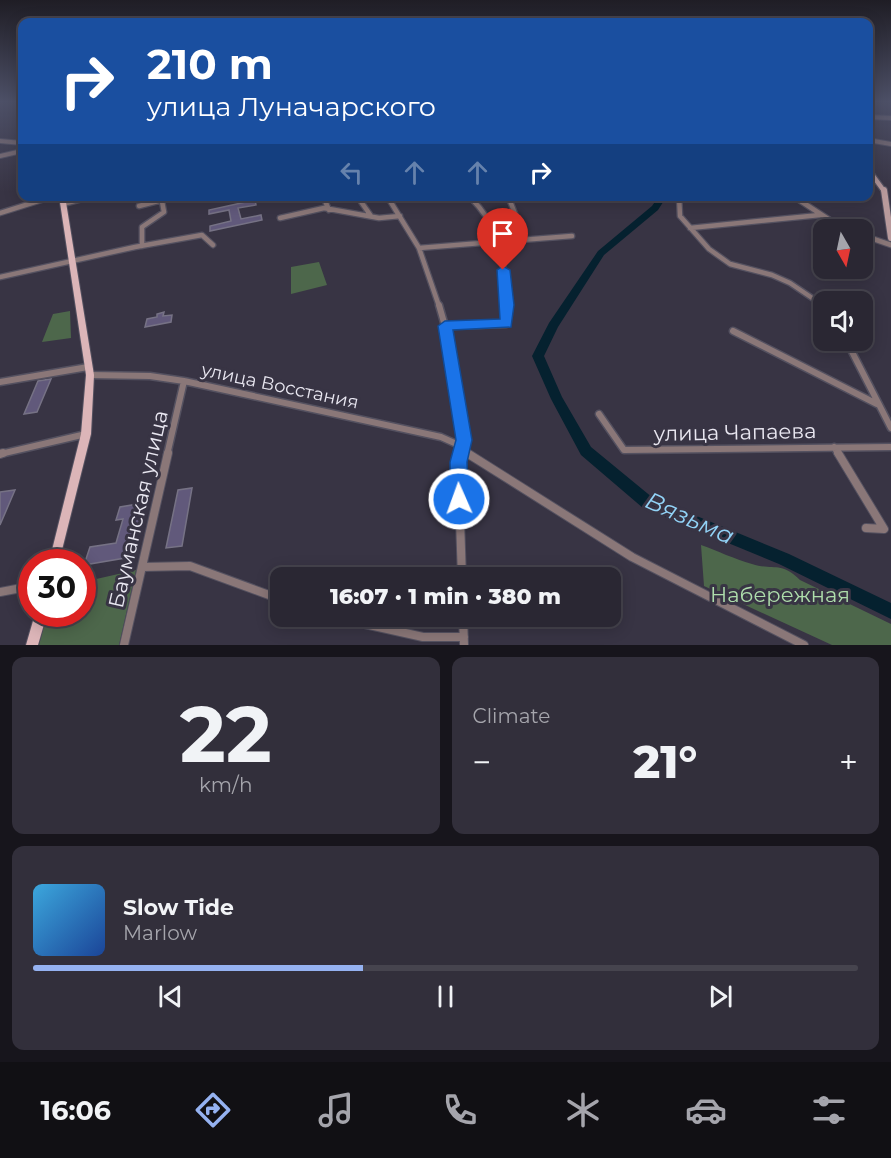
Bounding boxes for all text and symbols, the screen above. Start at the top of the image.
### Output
text: 210 m [147,38,273,90]
icon: right [48,42,126,120]
text: улица Луначарского [147,90,436,123]
icon: left [335,156,368,189]
icon: ahead [398,156,431,189]
icon: ahead [461,156,494,189]
icon: right [524,156,557,189]
pin [477,208,528,270]
icon: arrive [486,217,519,250]
north arrow [813,219,873,279]
map controls [813,219,873,351]
button: sound [813,291,873,351]
street label: улица Восстания [198,358,361,413]
street label: Бауманская улица [103,408,173,610]
street label: улица Чапаева [652,418,817,446]
position arrow [427,467,491,531]
water label: Вязьма [641,486,739,550]
speed limit sign: 30 [18,549,96,627]
park label: Набережная [710,582,850,607]
text: 16:07 · 1 min · 380 m [330,583,561,610]
text: 22 [180,686,272,782]
text: Climate [473,704,550,728]
text: 21° [633,734,697,789]
text: − [473,742,491,782]
text: + [839,742,858,782]
text: km/h [199,773,252,797]
text: Slow Tide [123,894,234,921]
text: Marlow [123,921,197,945]
icon: previous [154,980,187,1013]
icon: pause [429,980,462,1013]
icon: next [704,980,737,1013]
icon: directions [192,1089,234,1131]
icon: music [315,1089,357,1131]
icon: phone [439,1089,481,1131]
icon: climate [562,1089,604,1131]
icon: car [685,1089,727,1131]
icon: filters [808,1089,850,1131]
text: 16:06 [41,1094,111,1127]

